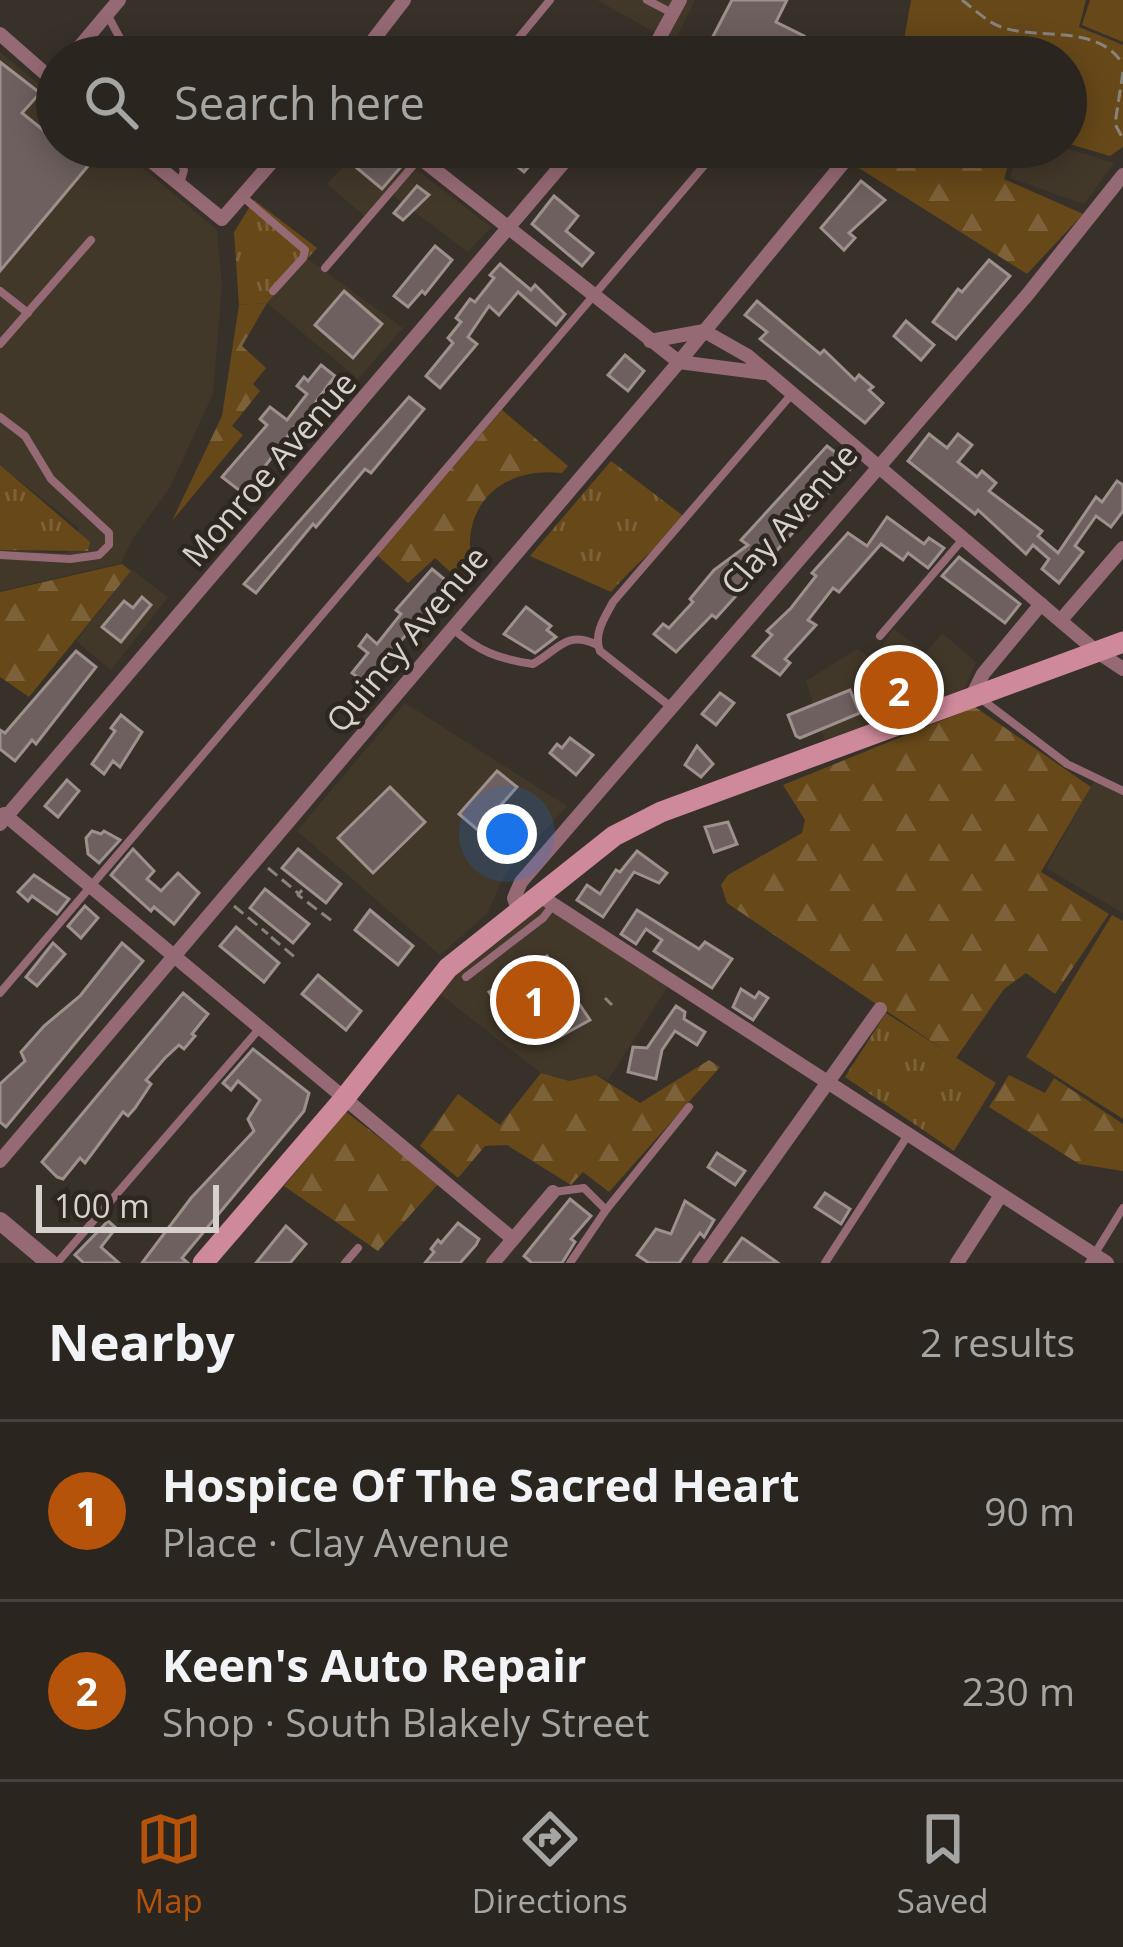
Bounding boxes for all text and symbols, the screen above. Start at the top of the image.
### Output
search box [36,36,1087,168]
icon: search [78,69,144,135]
text: Search here [174,72,425,133]
street label: Monroe Avenue [171,361,366,576]
street label: Clay Avenue [710,433,867,604]
street label: Quincy Avenue [315,536,498,741]
pin: 2 [860,645,938,735]
your location [477,804,537,864]
pin: 1 [496,955,574,1045]
scale bar [36,1179,219,1232]
text: 100 m [54,1183,150,1228]
text: Nearby [48,1306,235,1376]
text: 2 results [920,1315,1075,1368]
text: Hospice Of The Sacred Heart [162,1454,800,1515]
text: 1 [76,1484,98,1537]
text: 90 m [984,1484,1075,1537]
text: Place · Clay Avenue [162,1515,510,1568]
text: Keen's Auto Repair [162,1634,587,1695]
text: 2 [76,1664,98,1717]
text: 230 m [962,1664,1075,1717]
text: Shop · South Blakely Street [162,1695,649,1748]
tab: Map [135,1806,203,1923]
tab: Directions [472,1806,628,1923]
tab: Saved [897,1806,988,1923]

